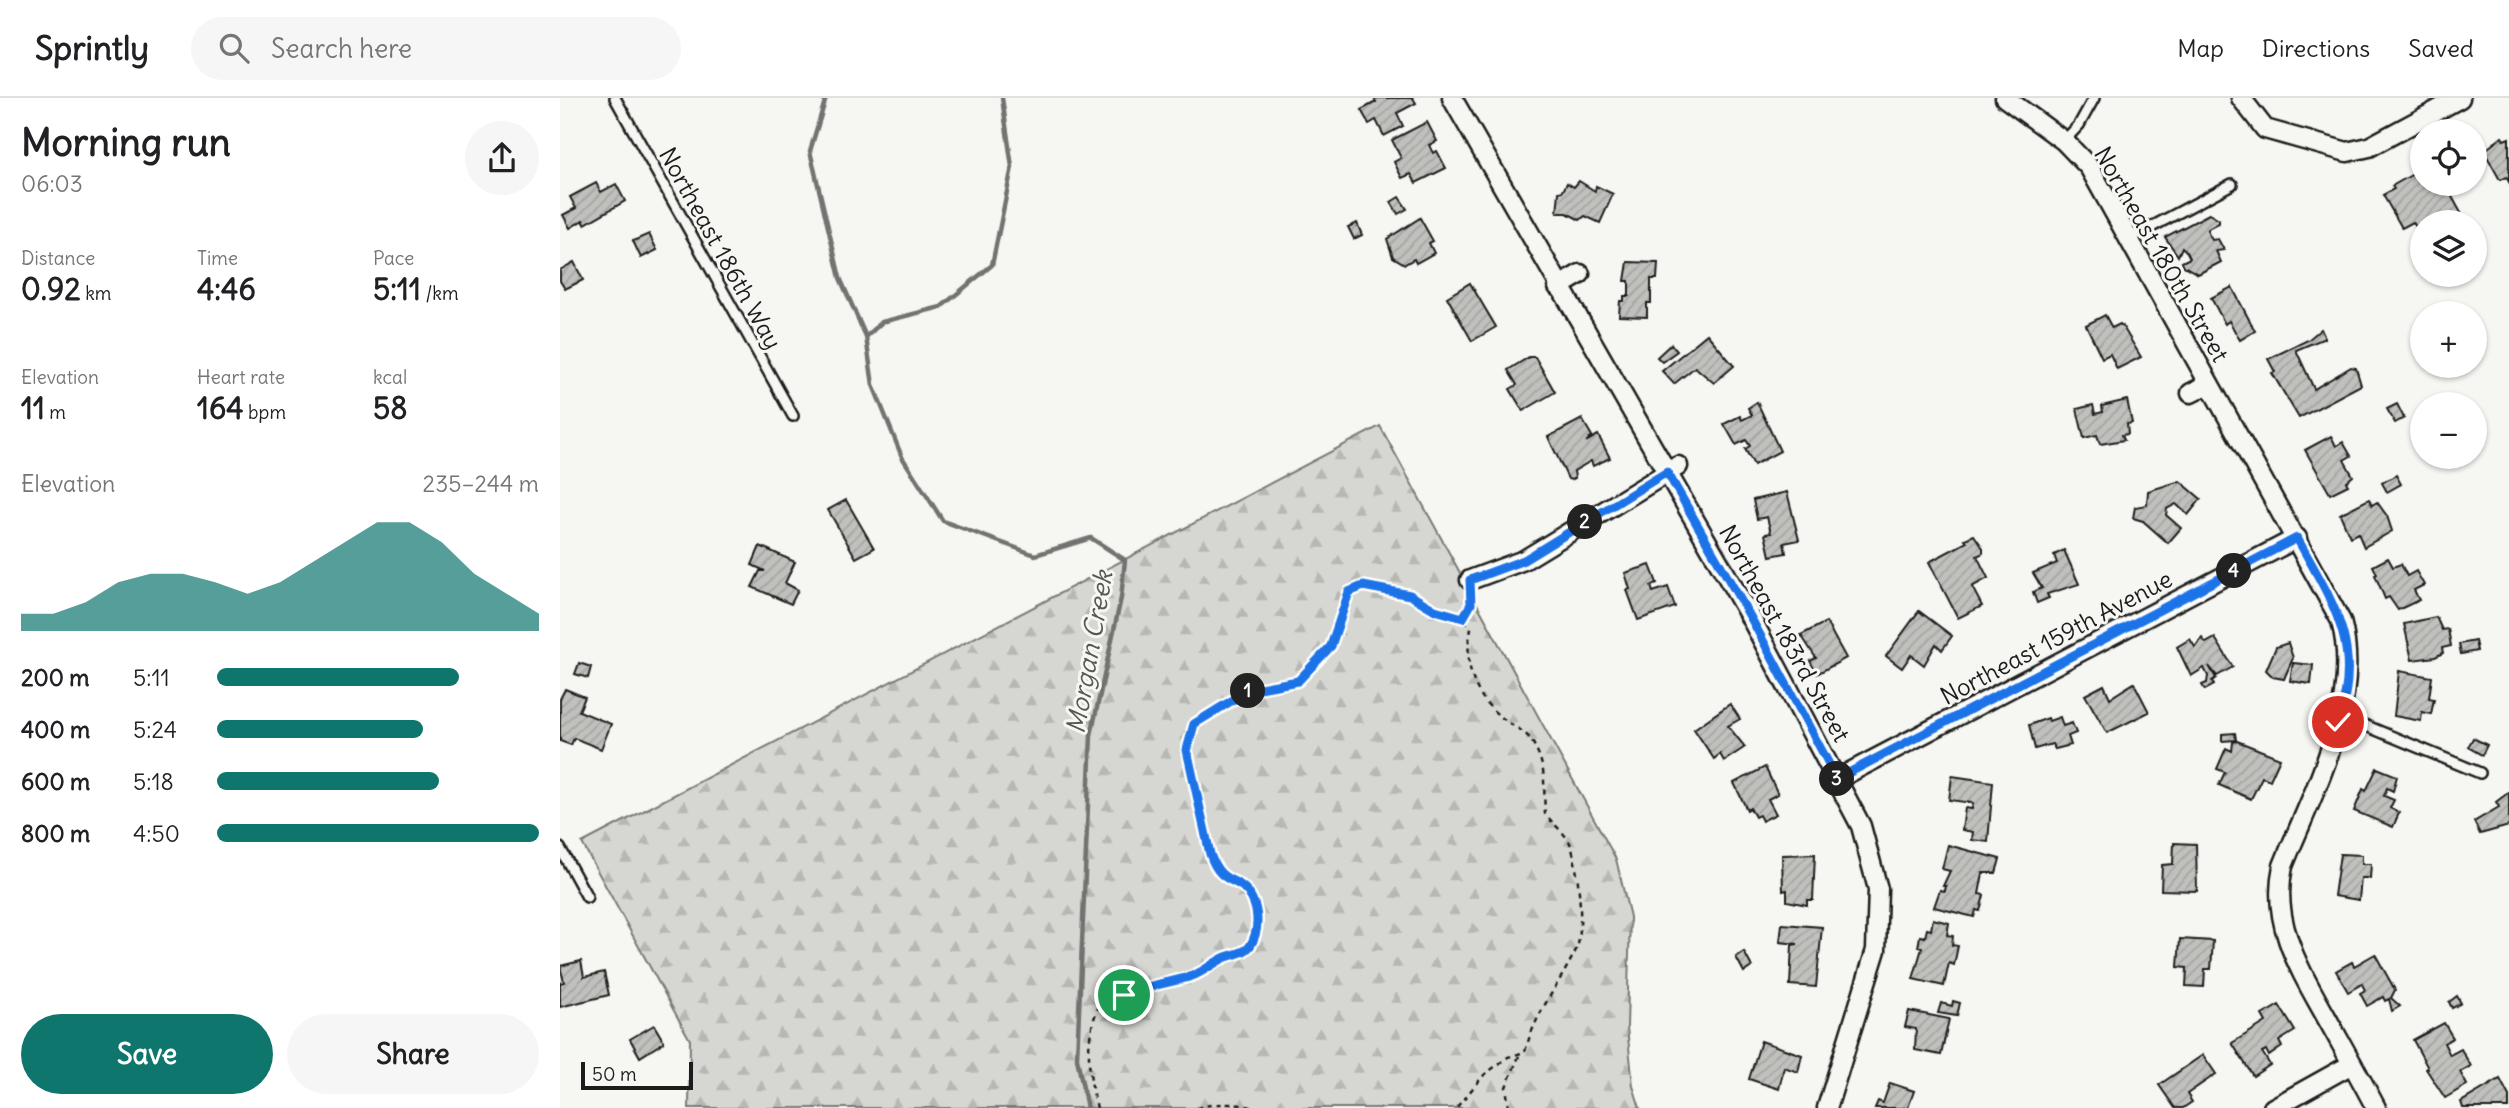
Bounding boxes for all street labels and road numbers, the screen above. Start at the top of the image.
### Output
street label: Northeast 180th Street [2088,141,2236,367]
street label: Northeast 186th Way [653,142,789,354]
street label: Northeast 183rd Street [1713,519,1857,747]
street label: Northeast 159th Avenue [1935,563,2177,711]

